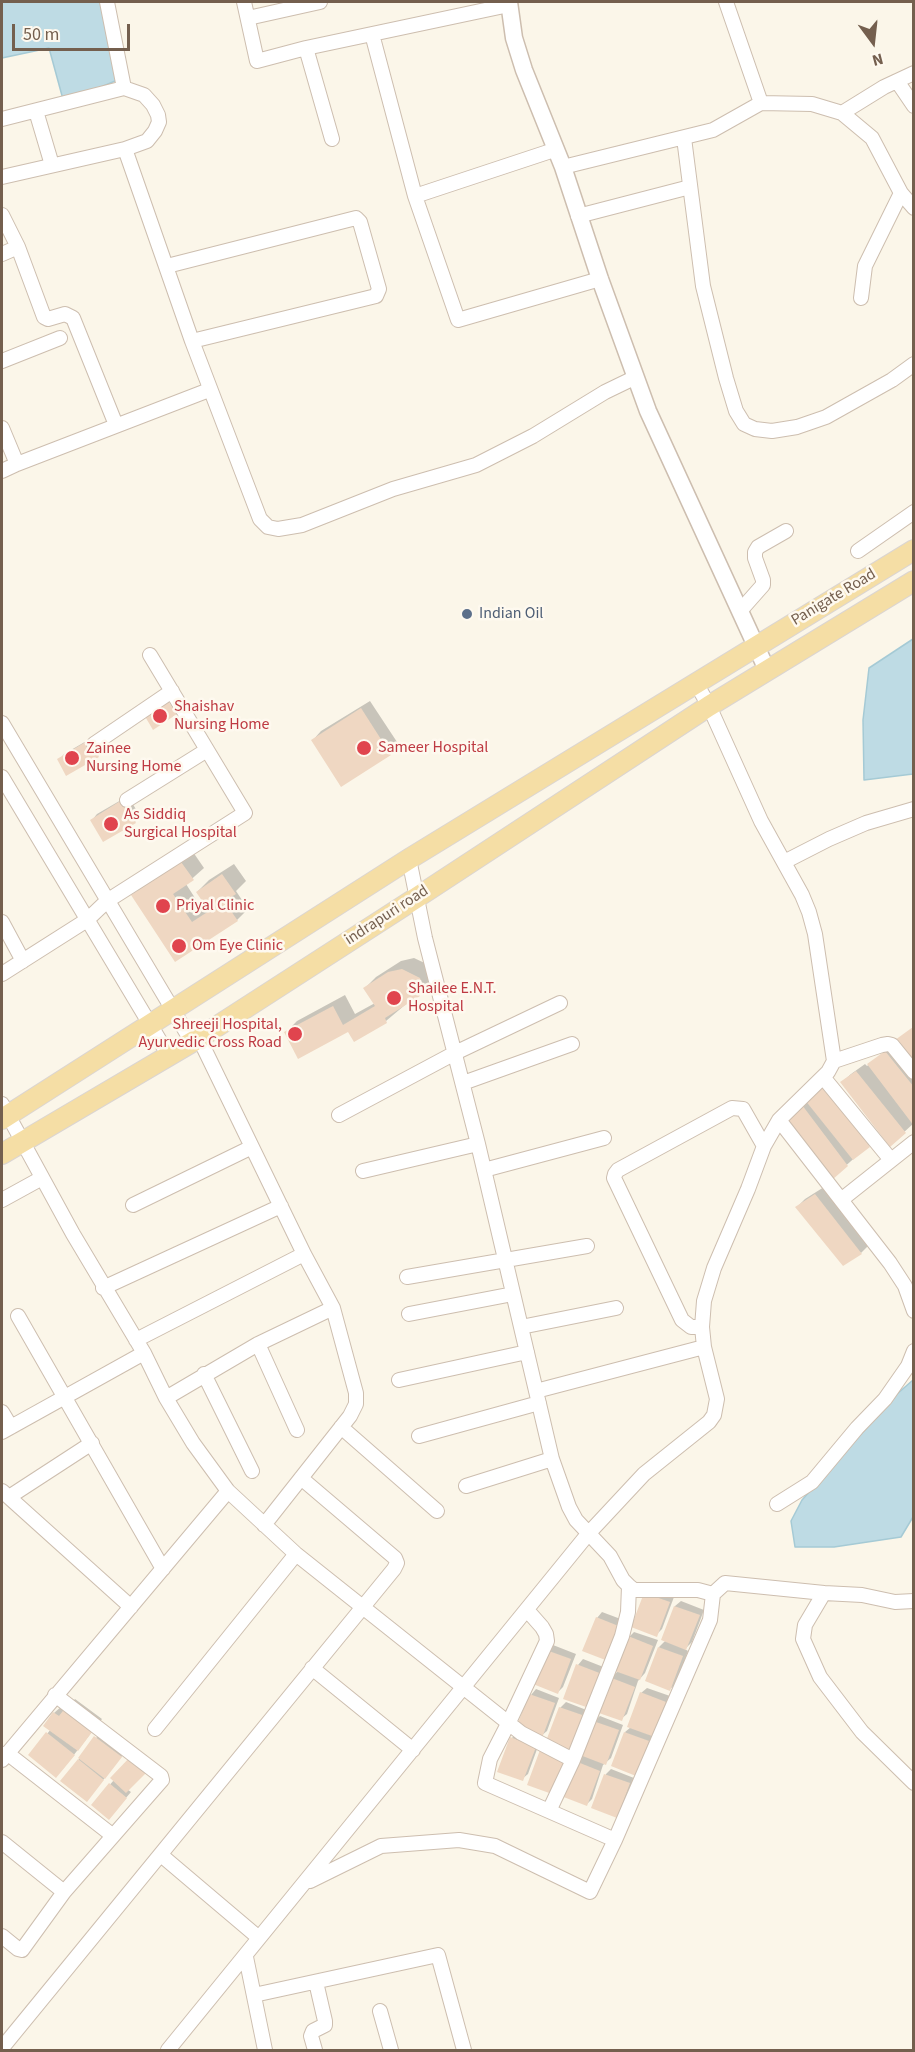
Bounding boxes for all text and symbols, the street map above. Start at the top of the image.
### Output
scale bar [15,12,134,50]
north arrow [843,12,903,72]
text: 50 m [23,22,59,47]
text: N [870,47,886,71]
street label: Panigate Road [788,565,880,631]
place label: Indian Oil [479,604,543,624]
marker: Indian Oil [460,607,474,621]
place label: Shaishav Nursing Home [174,697,270,735]
marker: Shaishav Nursing Home [151,707,169,725]
place label: Sameer Hospital [378,738,488,758]
place label: Zainee Nursing Home [86,739,182,777]
marker: Sameer Hospital [355,739,373,757]
marker: Zainee Nursing Home [63,749,81,767]
place label: As Siddiq Surgical Hospital [124,805,237,843]
marker: As Siddiq Surgical Hospital [102,815,120,833]
street label: indrapuri road [342,882,432,950]
place label: Priyal Clinic [176,896,254,916]
marker: Priyal Clinic [154,897,172,915]
place label: Om Eye Clinic [192,936,283,956]
marker: Om Eye Clinic [170,937,188,955]
place label: Shailee E.N.T. Hospital [408,979,496,1017]
marker: Shailee E.N.T. Hospital [385,989,403,1007]
place label: Shreeji Hospital, Ayurvedic Cross Road [139,1015,282,1053]
marker: Shreeji Hospital, Ayurvedic Cross Road [286,1025,304,1043]

